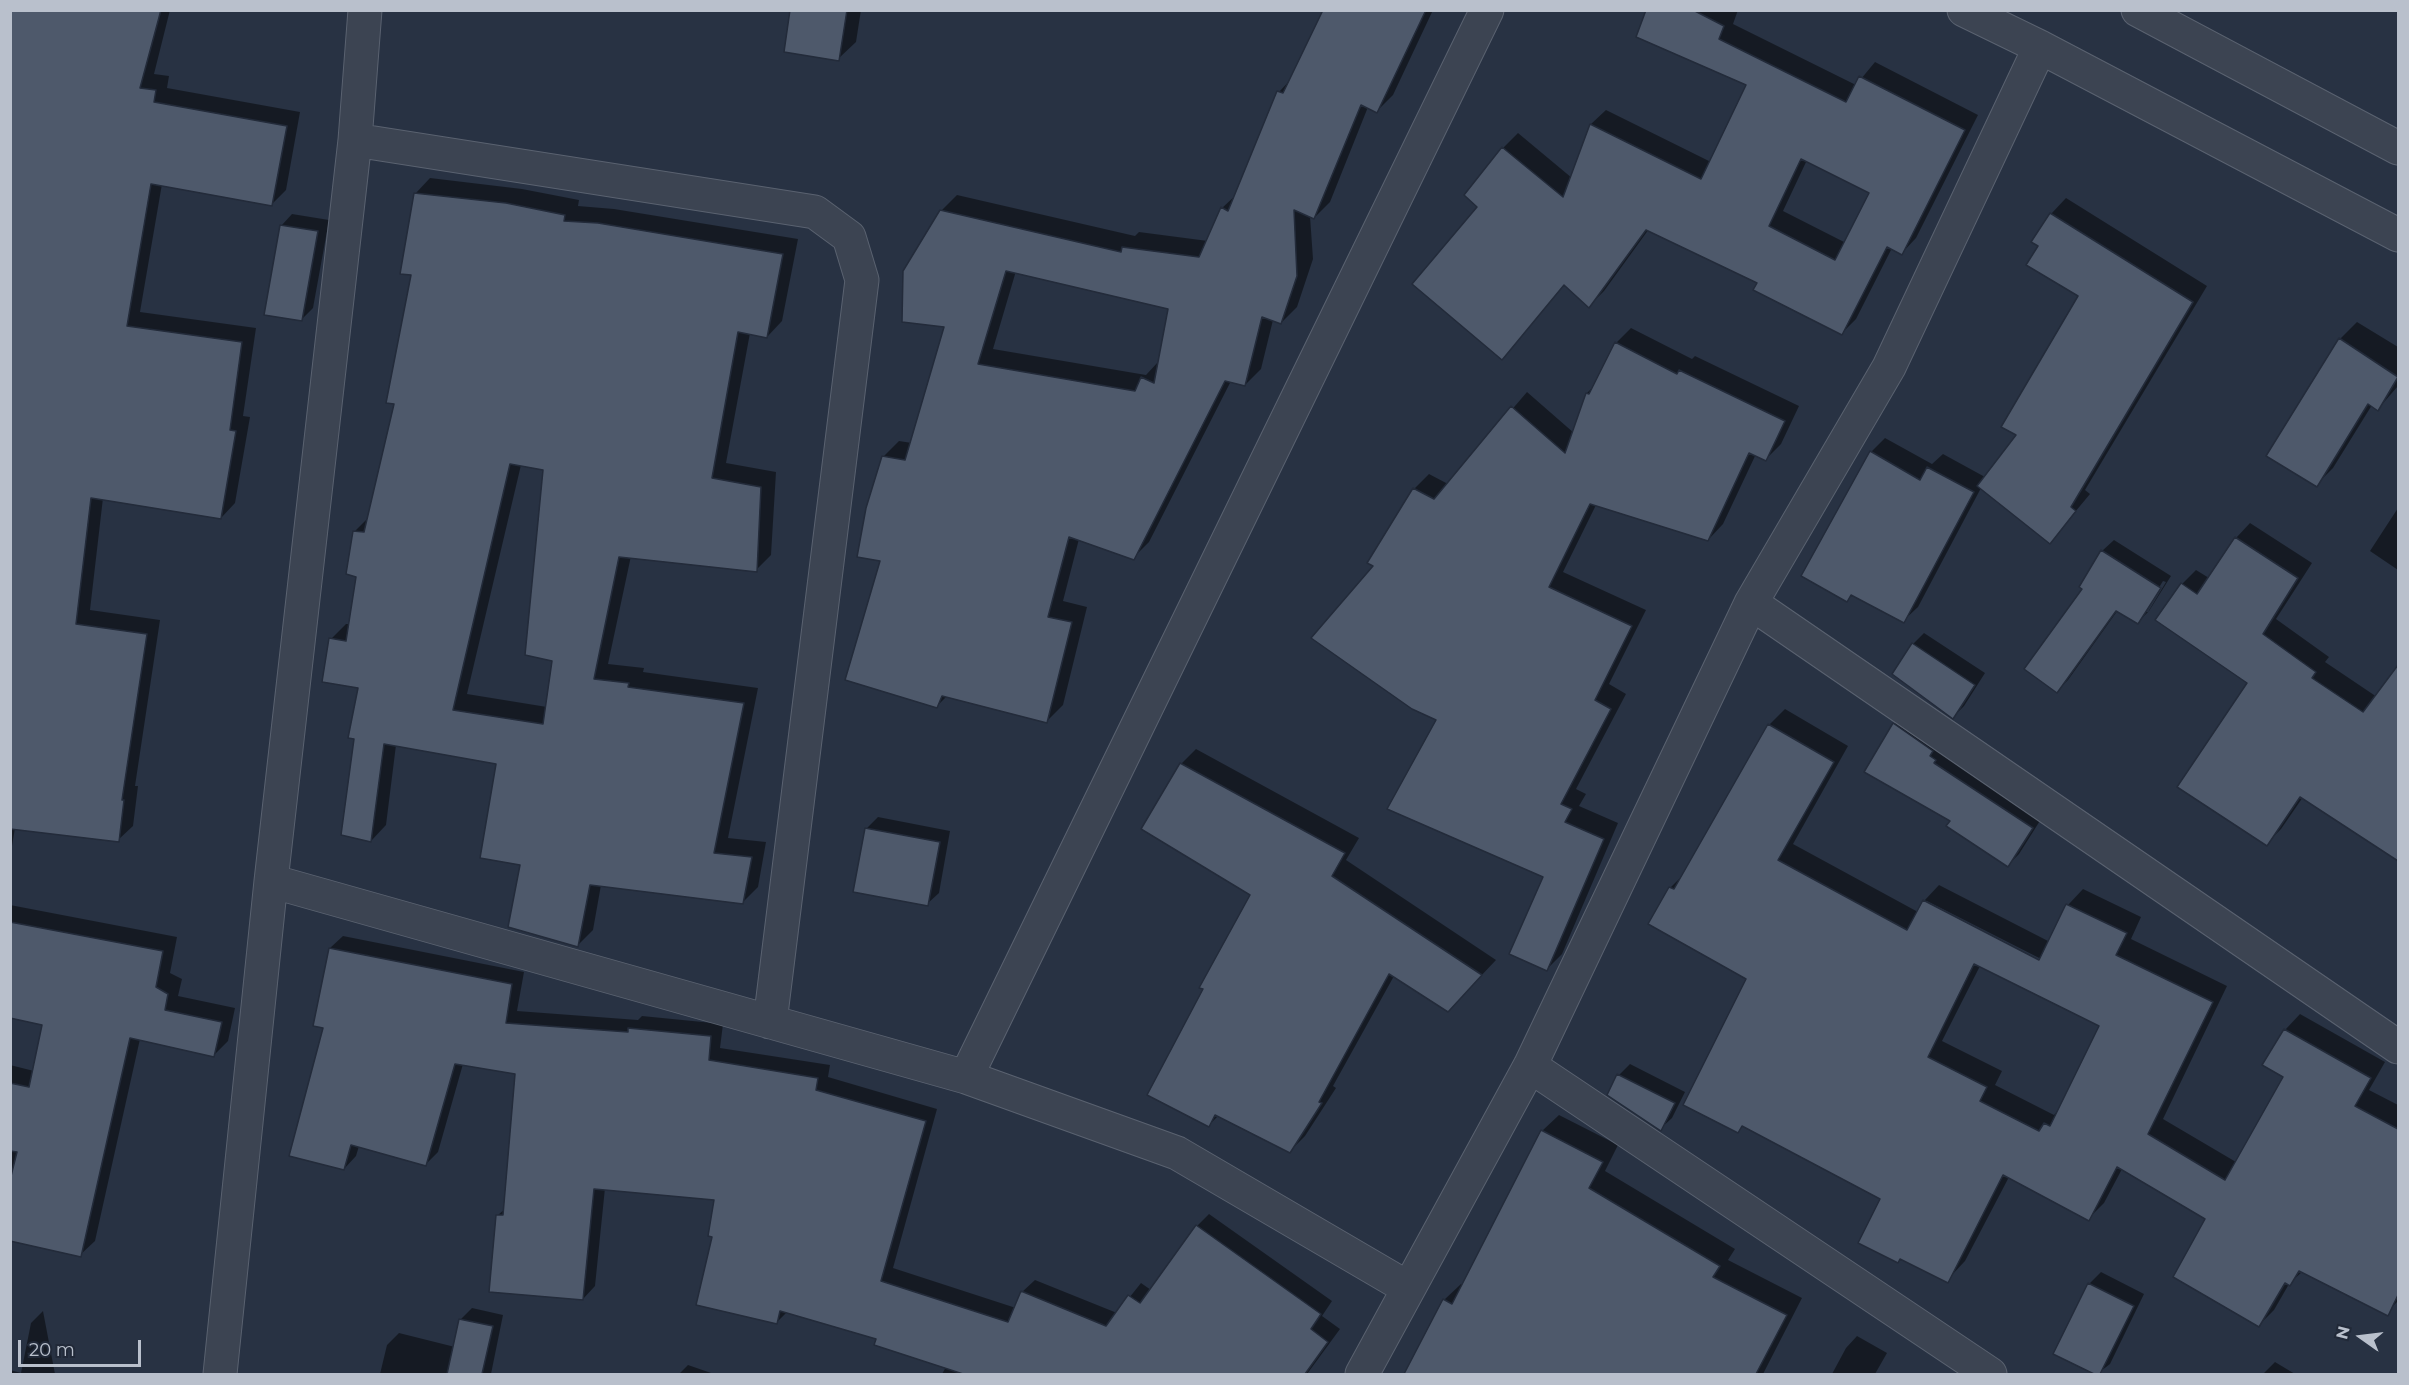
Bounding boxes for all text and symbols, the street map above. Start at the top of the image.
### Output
north arrow [2331,1307,2391,1367]
text: N [2332,1324,2354,1341]
scale bar [21,1328,144,1366]
text: 20 m [29,1339,75,1361]

